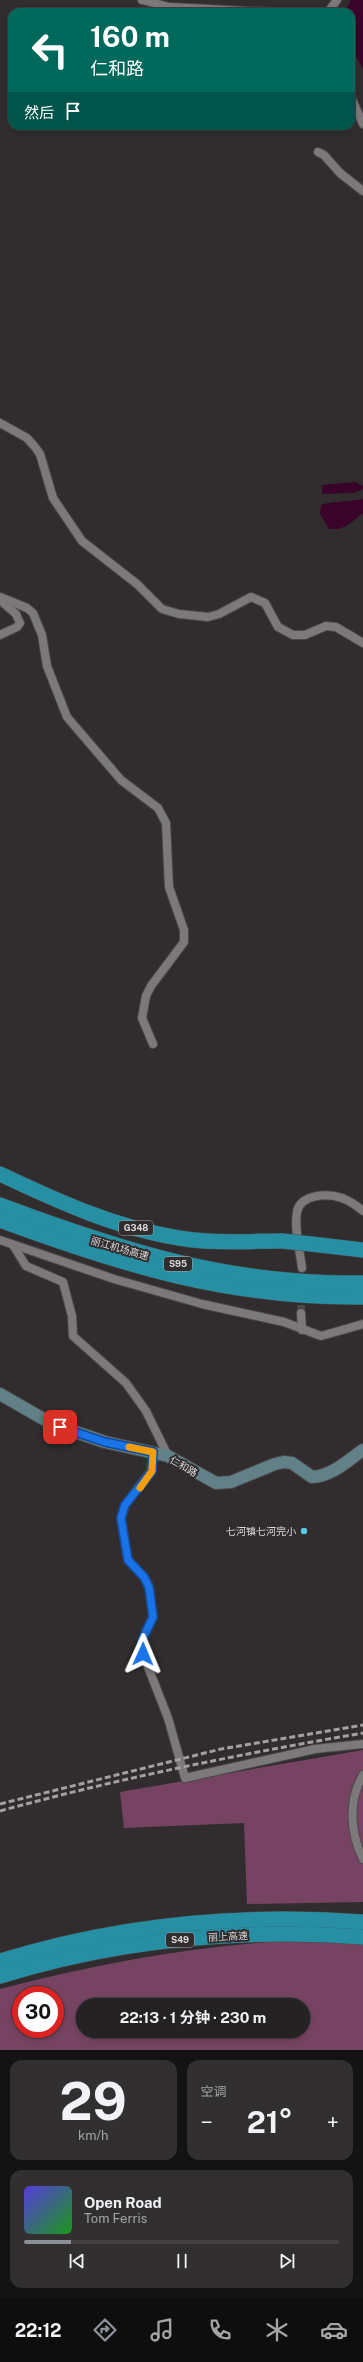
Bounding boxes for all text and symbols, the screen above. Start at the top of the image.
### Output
text: 160 m [90,20,170,53]
icon: left [24,24,76,76]
text: 仁和路 [90,58,144,79]
icon: arrive [62,100,84,122]
text: 然后 [24,104,54,121]
road number: G348 [119,1221,153,1235]
street label: 丽江机场高速 [90,1234,150,1262]
road number: S95 [164,1257,192,1271]
pin [43,1410,77,1444]
icon: arrive [49,1416,71,1438]
street label: 仁和路 [168,1453,200,1479]
place label: 七河镇七河完小 [226,1525,296,1537]
marker: 七河镇七河完小 [299,1526,309,1536]
position arrow [122,1633,164,1675]
street label: 丽上高速 [208,1929,248,1943]
road number: S49 [166,1933,194,1947]
speed limit sign: 30 [12,1986,64,2038]
text: 22:13 · 1 分钟 · 230 m [120,2009,266,2026]
text: 29 [60,2071,127,2132]
text: 空调 [201,2084,227,2099]
text: 21° [247,2104,293,2140]
text: − [201,2109,213,2135]
text: + [327,2109,339,2135]
text: km/h [78,2128,109,2143]
text: Open Road [84,2194,162,2211]
text: Tom Ferris [84,2211,147,2226]
icon: previous [66,2250,88,2272]
icon: pause [171,2250,193,2272]
icon: next [276,2250,298,2272]
icon: directions [91,2316,119,2344]
icon: music [148,2316,176,2344]
icon: phone [206,2316,234,2344]
icon: climate [263,2316,291,2344]
icon: car [320,2316,348,2344]
text: 22:12 [15,2320,62,2341]

